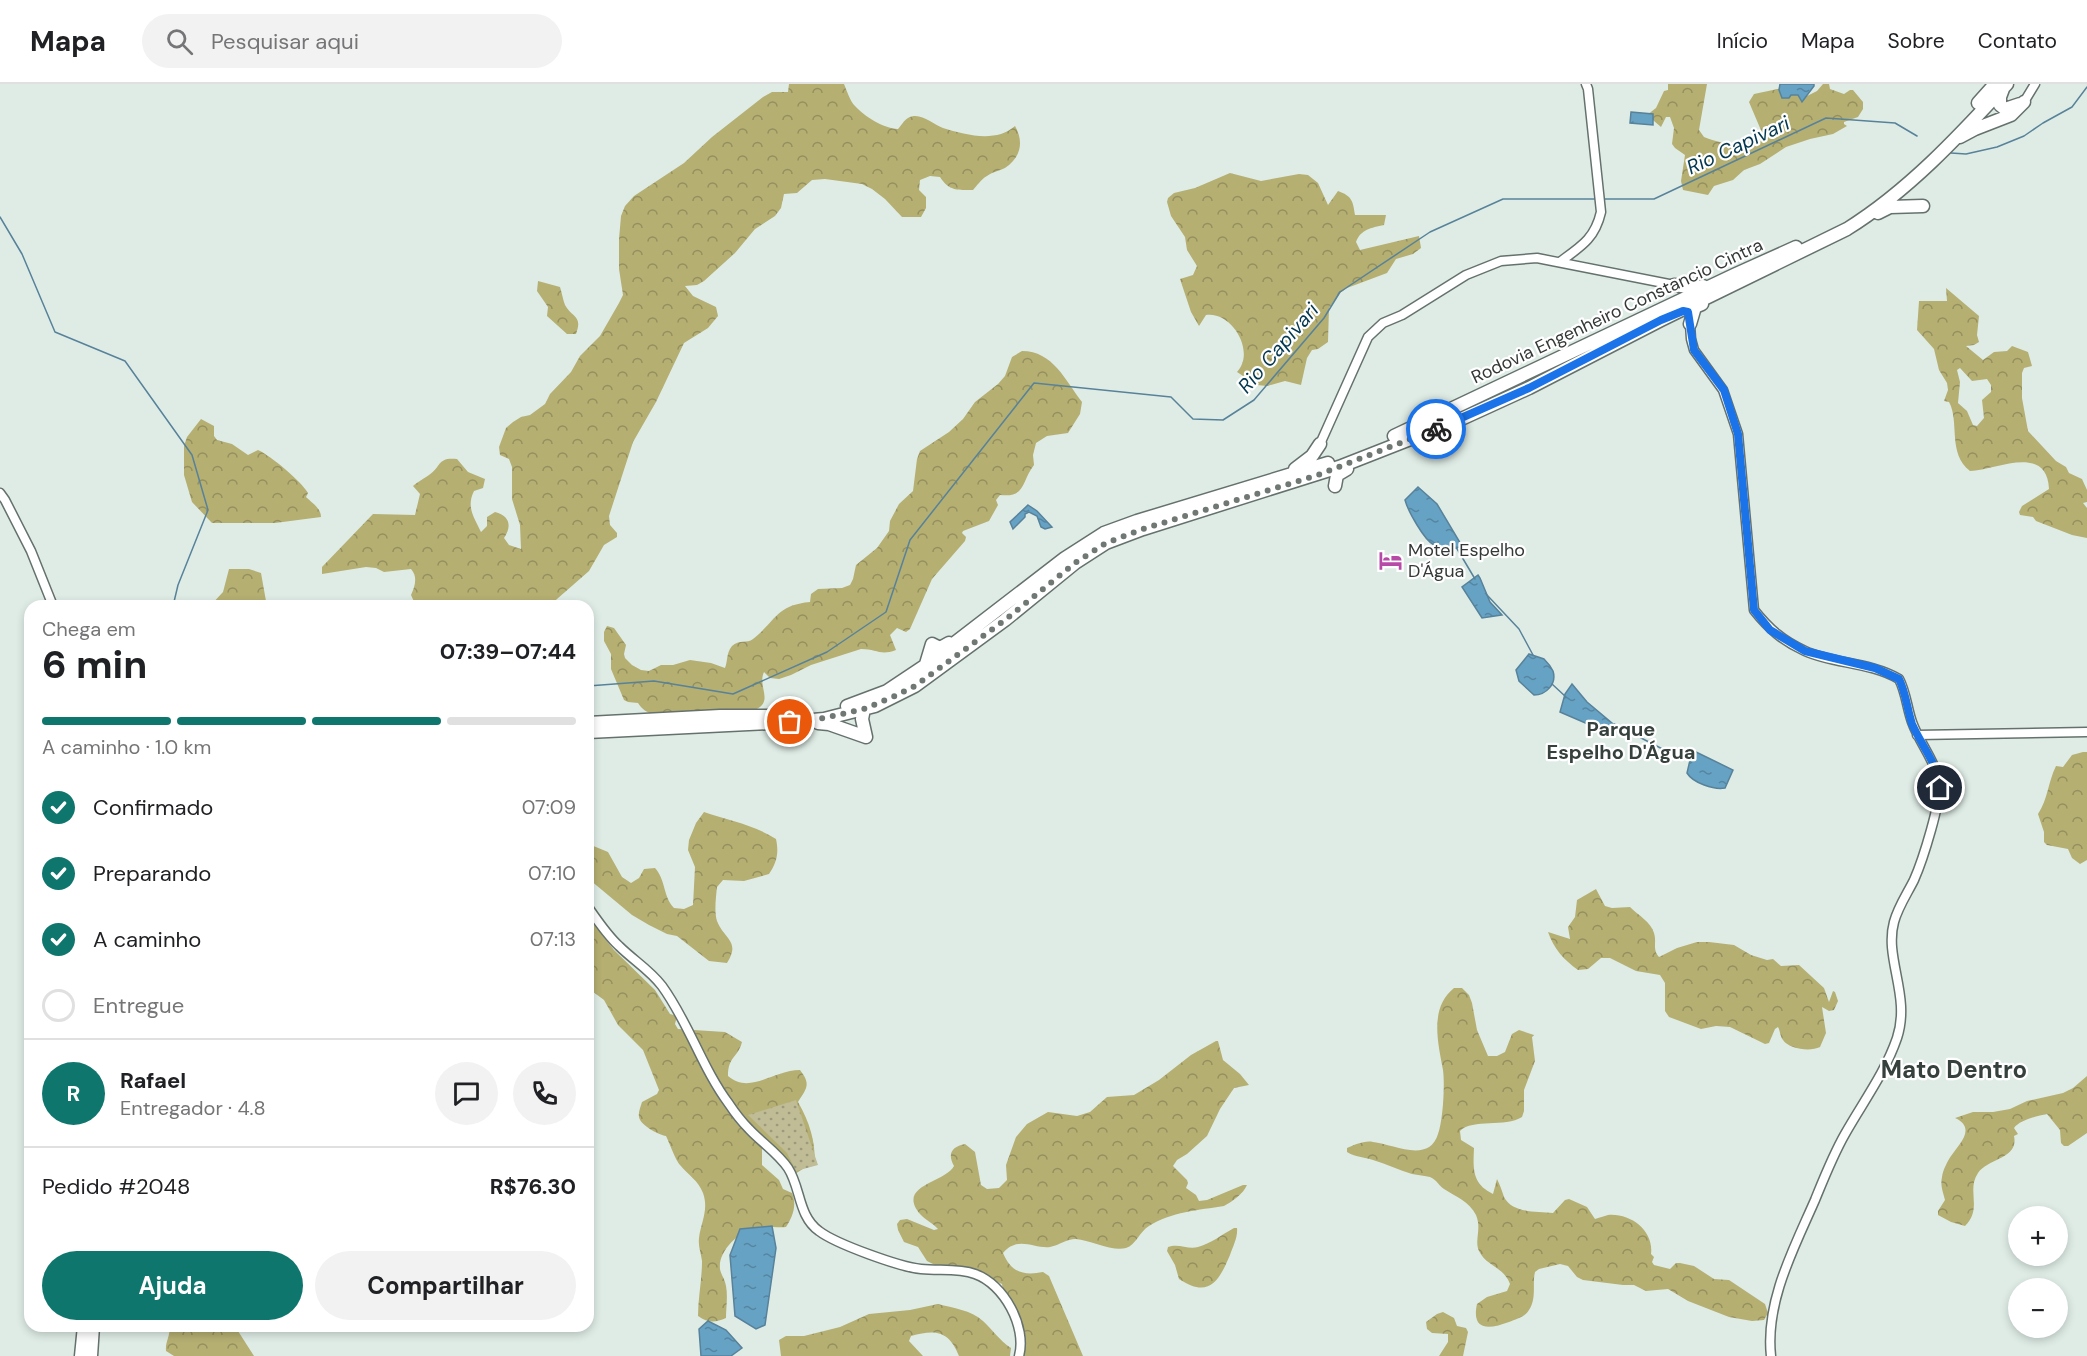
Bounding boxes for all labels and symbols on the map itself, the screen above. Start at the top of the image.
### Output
water label: Rio Capivari [1682,109,1795,180]
street label: Rodovia Engenheiro Constancio Cintra [1467,233,1767,389]
water label: Rio Capivari [1232,297,1325,398]
courier [1406,399,1466,459]
place label: Motel Espelho D'Água [1408,538,1525,583]
hotel icon: Motel Espelho D'Água [1377,547,1403,573]
pin [764,696,815,747]
district label: Parque Espelho D'Água [1547,716,1695,765]
pin [1914,762,1965,813]
district label: Mato Dentro [1881,1054,2027,1085]

